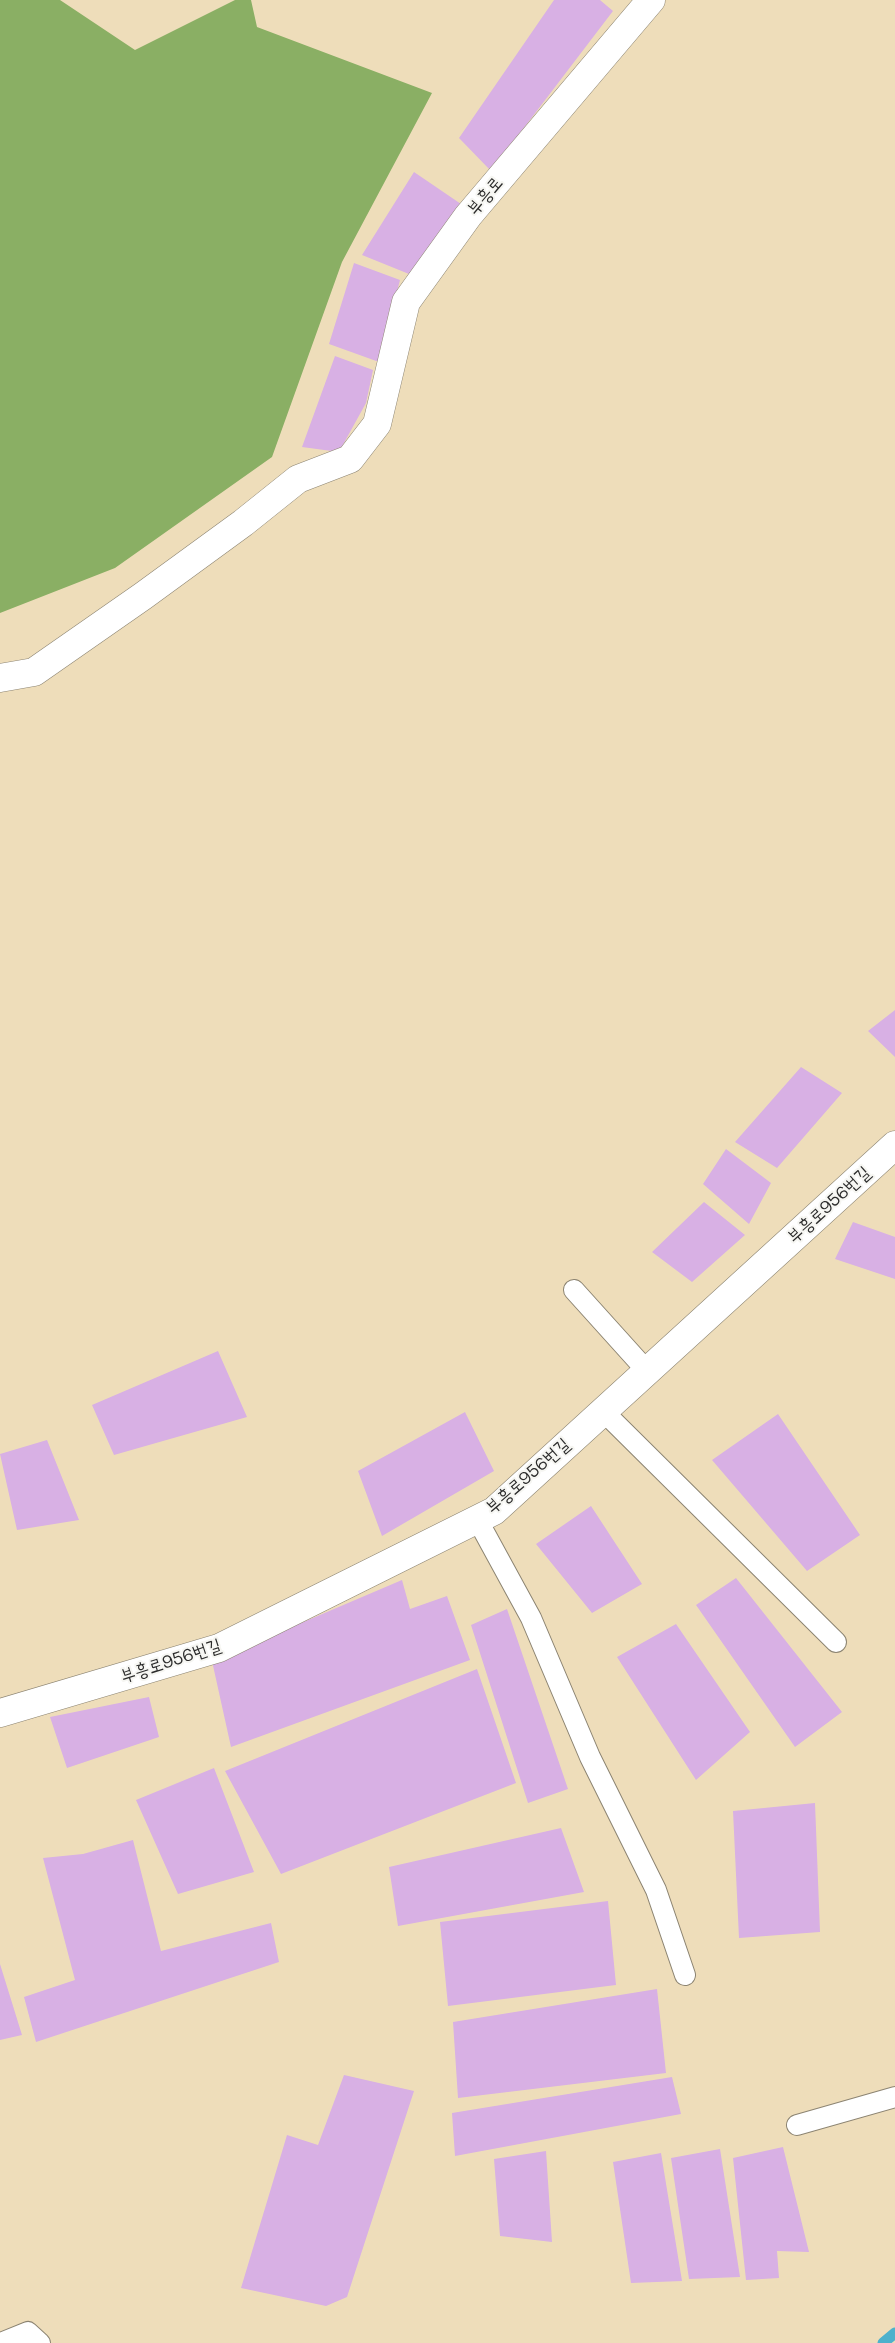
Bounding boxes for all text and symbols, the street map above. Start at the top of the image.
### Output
street label: 부흥로 [463,172,507,220]
street label: 부흥로956번길 [783,1162,875,1248]
street label: 부흥로956번길 [482,1434,574,1518]
street label: 부흥로956번길 [118,1635,224,1687]

